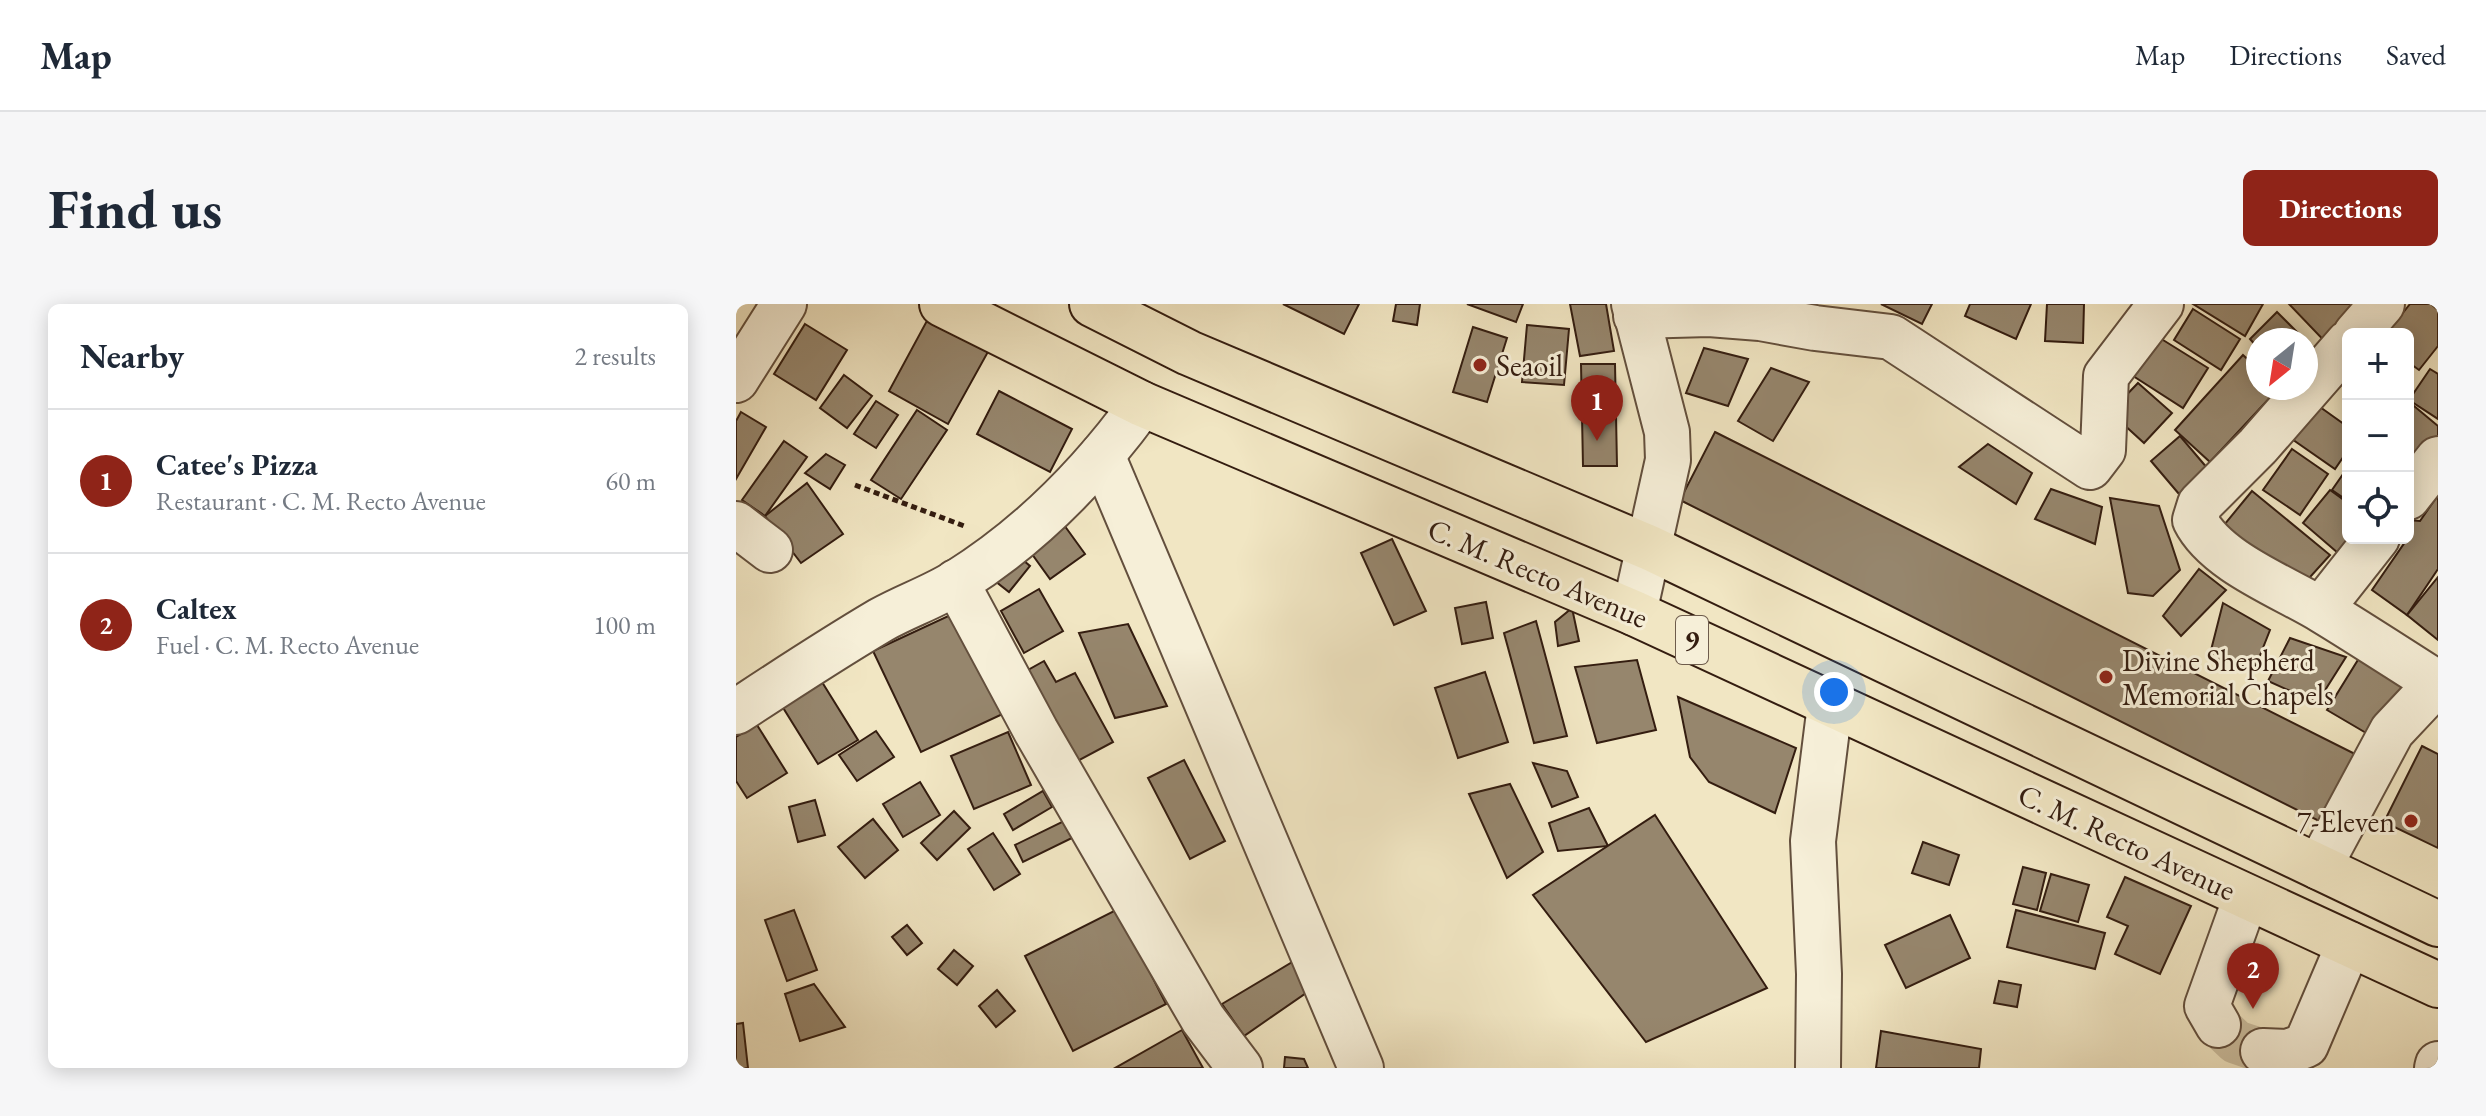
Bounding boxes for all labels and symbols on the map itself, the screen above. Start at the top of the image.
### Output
north arrow [2246,328,2318,400]
place label: Seaoil [1496,346,1563,385]
marker: Seaoil [1471,356,1489,374]
pin: 1 [1571,375,1623,441]
street label: C. M. Recto Avenue [1422,509,1654,637]
road number: 9 [1676,616,1708,664]
place label: Divine Shepherd Memorial Chapels [2122,641,2334,714]
marker: Divine Shepherd Memorial Chapels [2097,668,2115,686]
your location [1814,672,1854,712]
street label: C. M. Recto Avenue [2012,775,2242,909]
place label: 7-Eleven [2297,802,2395,841]
marker: 7-Eleven [2402,812,2420,830]
pin: 2 [2227,943,2279,1009]

